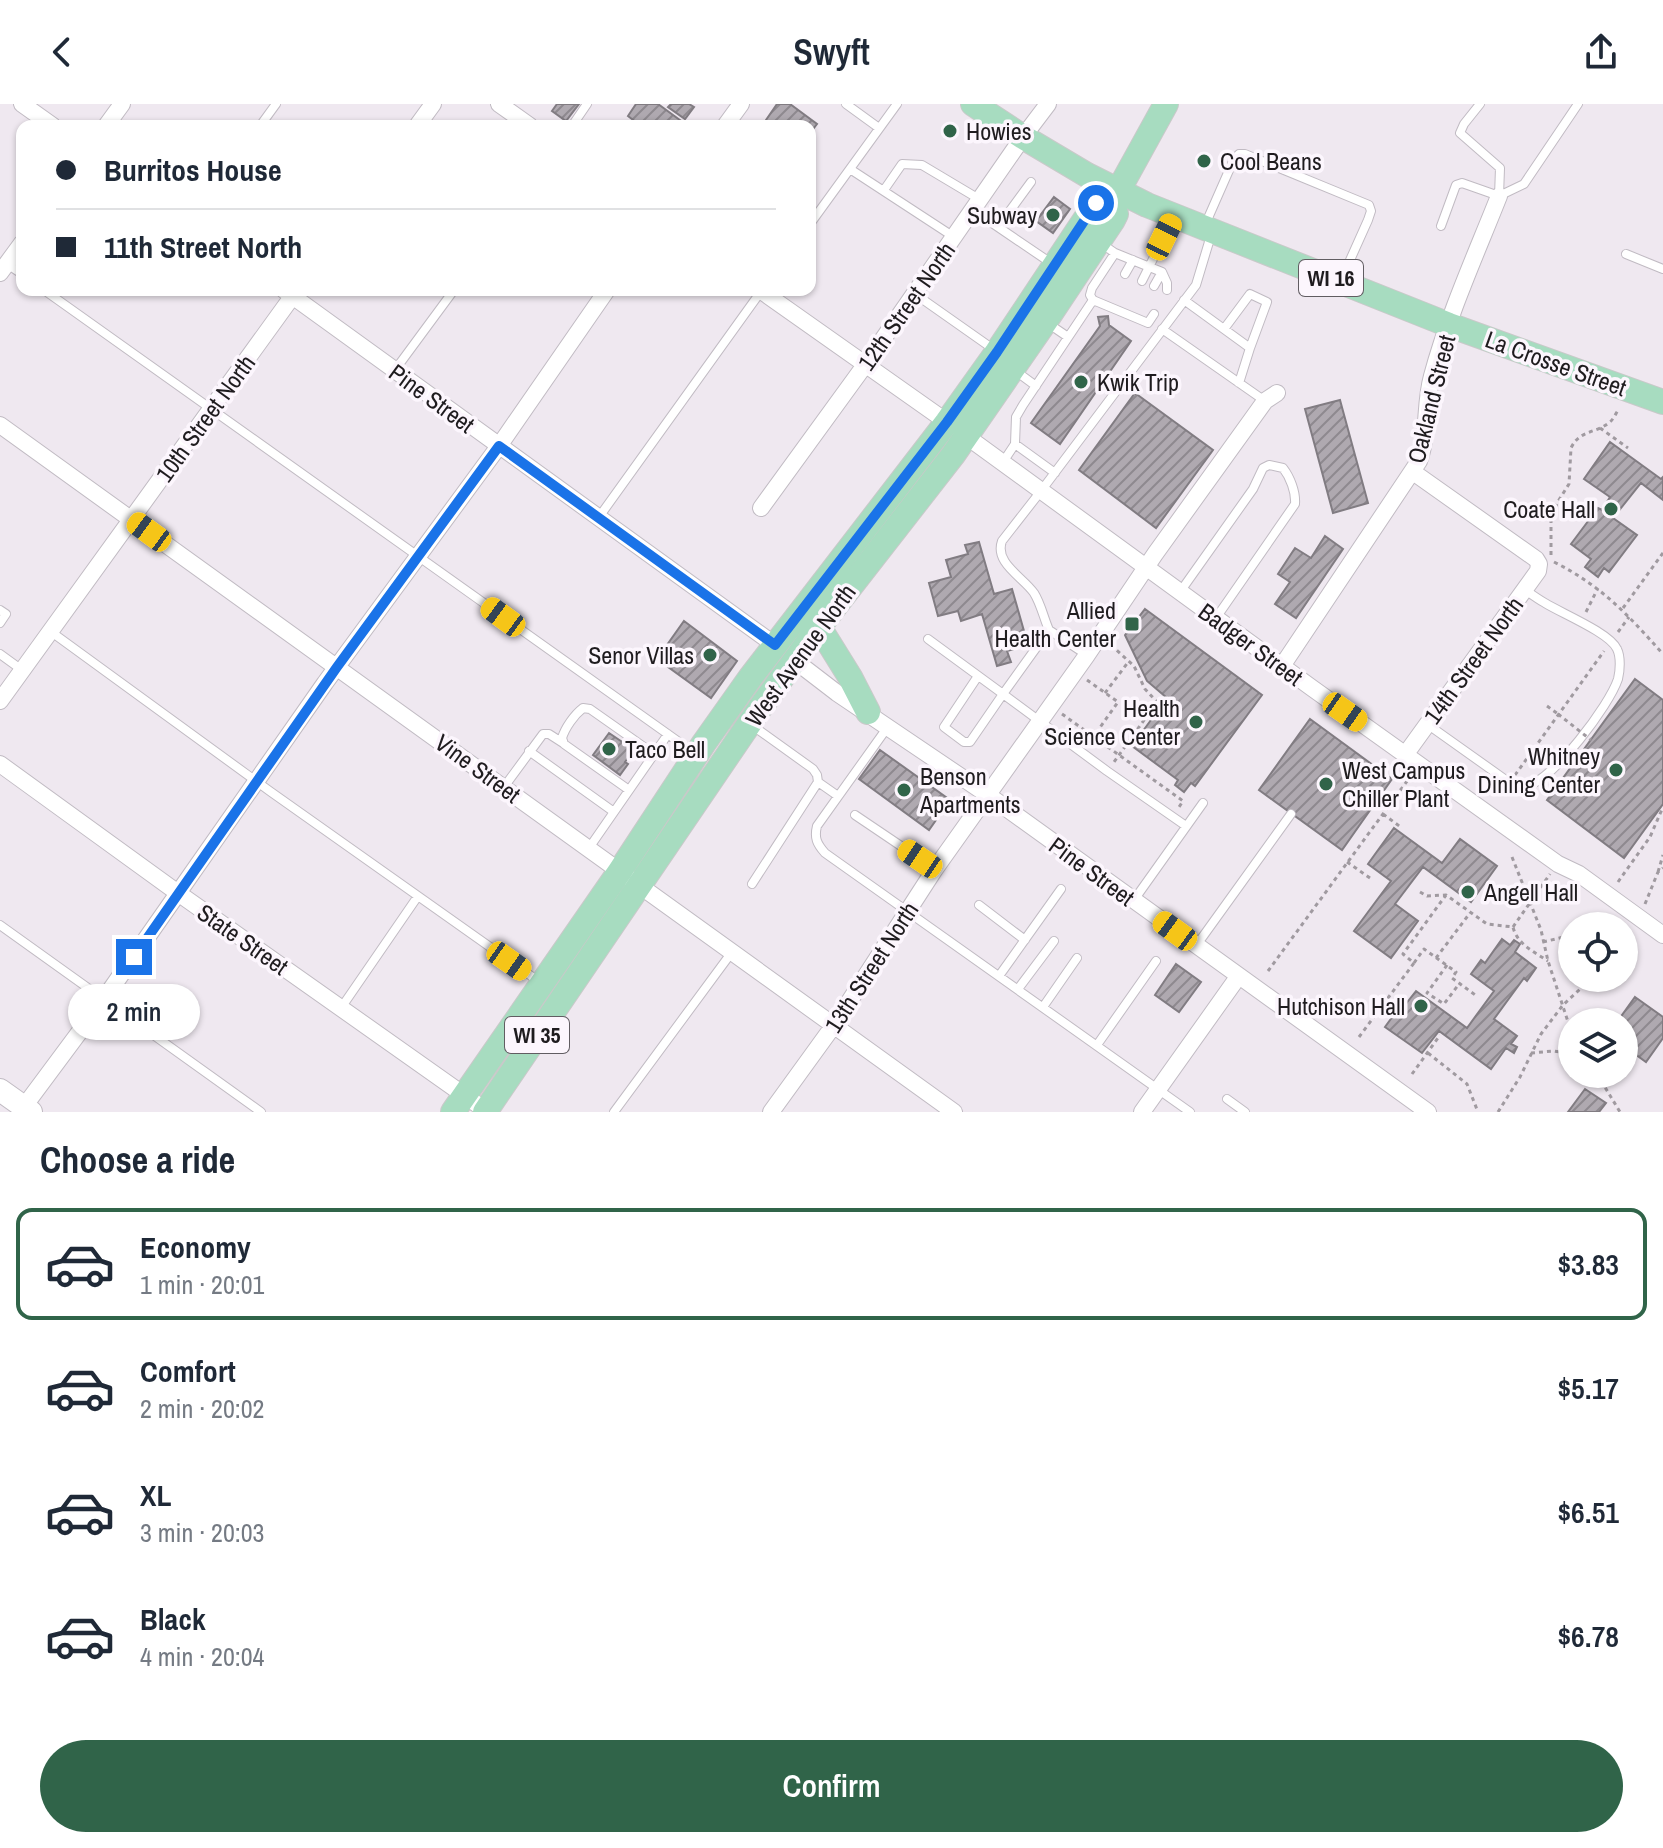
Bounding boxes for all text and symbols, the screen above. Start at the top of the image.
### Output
text: Swyft [793,28,870,76]
icon: back [40,30,84,74]
icon: share [1579,30,1623,74]
place label: Howies [966,115,1032,147]
marker: Howies [941,122,959,140]
place label: Cool Beans [1220,145,1322,177]
text: Burritos House [104,150,282,190]
marker: Cool Beans [1195,152,1213,170]
route start [1078,185,1114,221]
place label: Subway [967,199,1037,231]
marker: Subway [1044,206,1062,224]
car [1143,210,1185,264]
text: 11th Street North [104,227,302,267]
street label: 12th Street North [850,235,962,377]
road number: WI 16 [1299,260,1363,296]
street label: La Crosse Street [1481,323,1631,403]
street label: Oakland Street [1400,331,1463,467]
street label: 10th Street North [148,348,262,488]
street label: Pine Street [383,356,482,440]
place label: Kwik Trip [1097,366,1179,398]
marker: Kwik Trip [1072,373,1090,391]
place label: Coate Hall [1503,493,1595,525]
marker: Coate Hall [1602,500,1620,518]
car [123,508,175,556]
street label: West Avenue North [737,577,863,733]
street label: 14th Street North [1416,590,1530,730]
car [477,593,529,641]
place label: Allied Health Center [995,594,1116,654]
street label: Badger Street [1192,595,1310,693]
marker: Allied Health Center [1123,615,1141,633]
place label: Senor Villas [588,639,694,671]
marker: Senor Villas [701,646,719,664]
car [1318,688,1372,736]
place label: Health Science Center [1044,692,1180,752]
marker: Health Science Center [1187,713,1205,731]
street label: Vine Street [429,726,528,810]
place label: Taco Bell [625,733,705,765]
marker: Taco Bell [600,740,618,758]
place label: Whitney Dining Center [1477,740,1600,800]
place label: West Campus Chiller Plant [1342,754,1465,814]
place label: Benson Apartments [919,760,1021,820]
marker: Whitney Dining Center [1607,761,1625,779]
marker: West Campus Chiller Plant [1317,775,1335,793]
marker: Benson Apartments [895,781,913,799]
street label: Pine Street [1043,829,1142,913]
car [893,836,947,882]
place label: Angell Hall [1483,876,1578,908]
marker: Angell Hall [1459,883,1477,901]
street label: 13th Street North [817,895,925,1039]
street label: State Street [191,896,295,982]
car [1149,907,1201,955]
map controls [1558,912,1638,1088]
button: locate [1558,912,1638,992]
car [482,937,536,985]
route end [116,939,152,975]
callout: 2 min [68,985,200,1041]
place label: Hutchison Hall [1277,990,1405,1022]
text: 2 min [107,994,161,1029]
marker: Hutchison Hall [1412,997,1430,1015]
button: layers [1558,1008,1638,1088]
road number: WI 35 [505,1017,569,1053]
text: Choose a ride [40,1136,235,1184]
text: Economy [140,1227,251,1267]
icon: car [44,1228,116,1300]
text: $3.83 [1557,1244,1619,1284]
text: 1 min · 20:01 [140,1267,264,1302]
text: Comfort [140,1351,236,1391]
icon: car [44,1352,116,1424]
text: $5.17 [1557,1368,1619,1408]
text: 2 min · 20:02 [140,1391,264,1426]
text: XL [140,1475,171,1515]
icon: car [44,1476,116,1548]
text: $6.51 [1557,1492,1619,1532]
text: 3 min · 20:03 [140,1515,264,1550]
text: Black [140,1599,206,1639]
icon: car [44,1600,116,1672]
text: $6.78 [1557,1616,1619,1656]
text: 4 min · 20:04 [140,1639,264,1674]
button: Confirm [40,1740,1623,1832]

